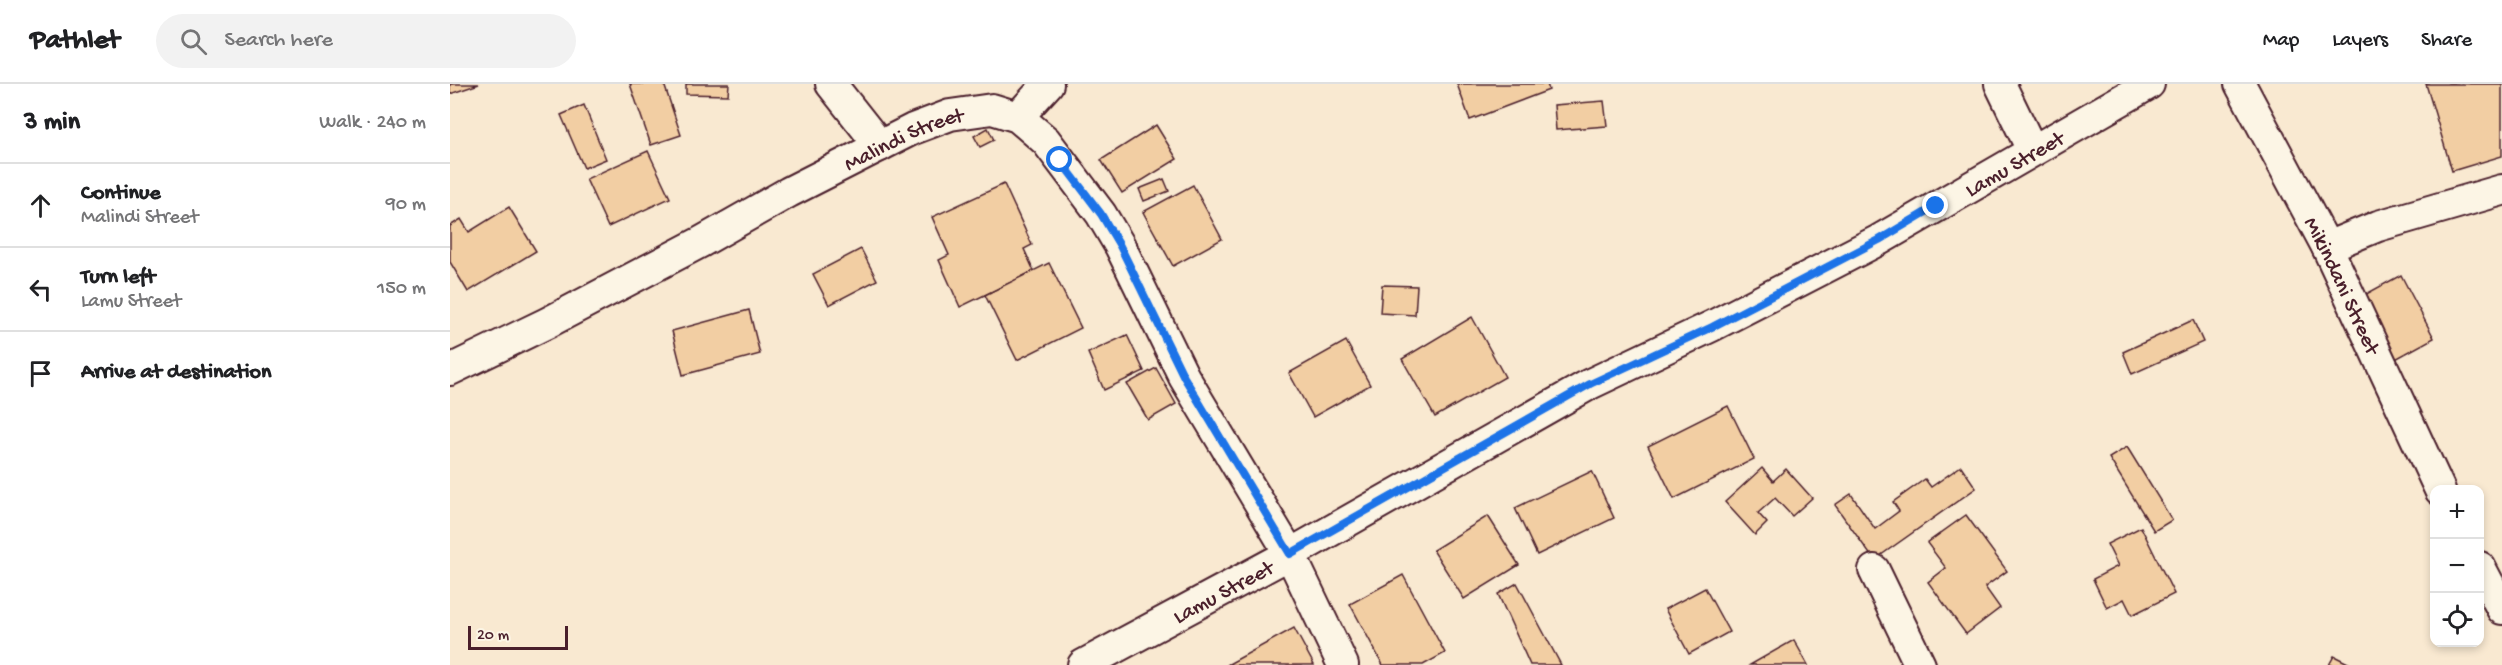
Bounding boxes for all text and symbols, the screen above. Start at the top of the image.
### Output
search box [156,14,576,68]
text: Pathlet [30,25,120,58]
icon: search [177,25,210,58]
text: Search here [225,28,333,54]
text: Map [2263,29,2299,54]
text: Layers [2332,29,2388,54]
text: Share [2421,29,2472,54]
street label: Malindi Street [841,104,967,179]
text: 3 min [24,108,80,139]
text: Walk · 240 m [319,112,426,135]
street label: Lamu Street [1961,126,2071,205]
route start [1046,146,1072,172]
text: Continue [81,181,161,207]
icon: ahead [24,189,57,222]
route end [1922,192,1948,218]
text: 90 m [386,194,426,217]
text: Malindi Street [81,207,198,230]
street label: Mikindani Street [2296,213,2385,361]
text: Turn left [81,265,155,291]
icon: left [24,273,57,306]
text: 150 m [377,278,426,301]
text: Lamu Street [81,291,181,314]
icon: arrive [24,357,57,390]
text: Arrive at destination [81,360,271,386]
map controls [2430,485,2484,647]
button: + [2430,485,2484,539]
button: − [2430,539,2484,593]
street label: Lamu Street [1169,555,1281,631]
button: locate [2430,593,2484,647]
scale bar [468,623,568,650]
text: 20 m [477,627,509,646]

